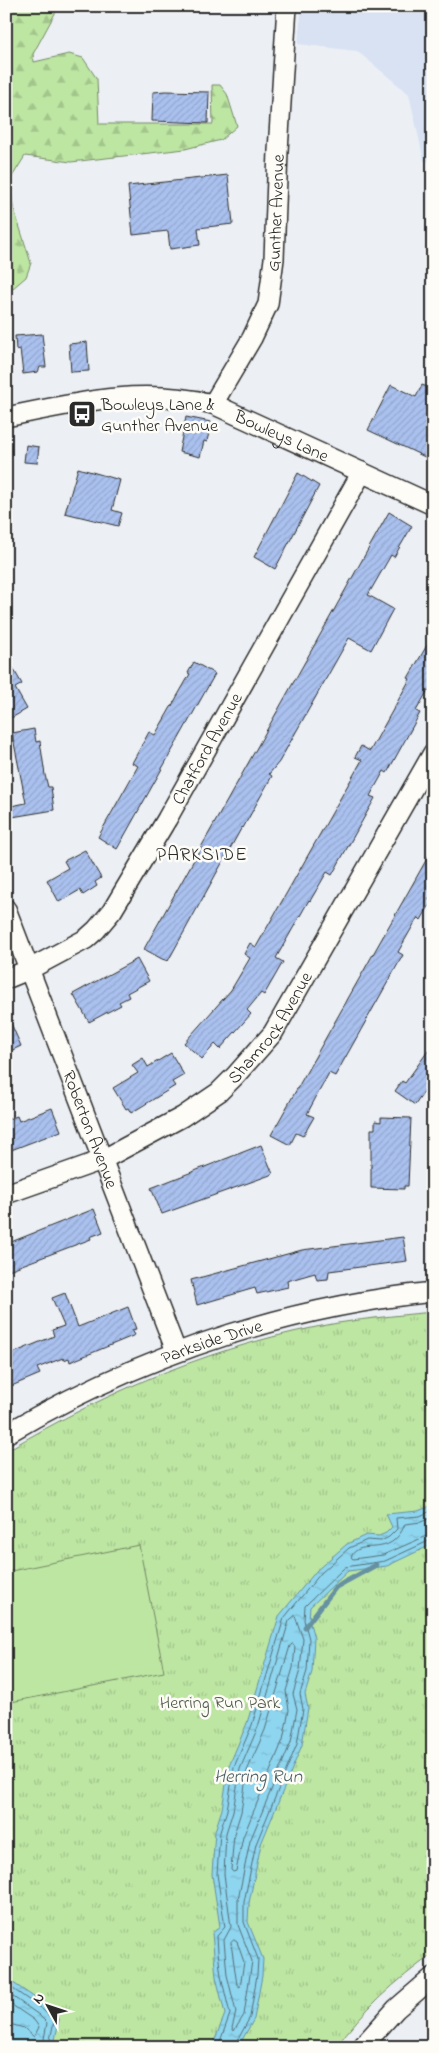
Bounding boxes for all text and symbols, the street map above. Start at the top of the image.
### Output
street label: Gunther Avenue [261,153,293,273]
place label: Bowleys Lane & Gunther Avenue [100,393,219,440]
bus stop icon: Bowleys Lane & Gunther Avenue [67,399,97,429]
street label: Bowleys Lane [229,404,333,471]
street label: Chatford Avenue [166,688,251,810]
district label: PARKSIDE [156,842,248,869]
street label: Shamrock Avenue [223,967,321,1091]
street label: Roberton Avenue [54,1067,124,1194]
street label: Parkside Drive [158,1314,267,1372]
park label: Herring Run Park [160,1691,280,1718]
water label: Herring Run [214,1764,303,1792]
north arrow [22,1980,72,2030]
text: N [28,1988,50,2009]

